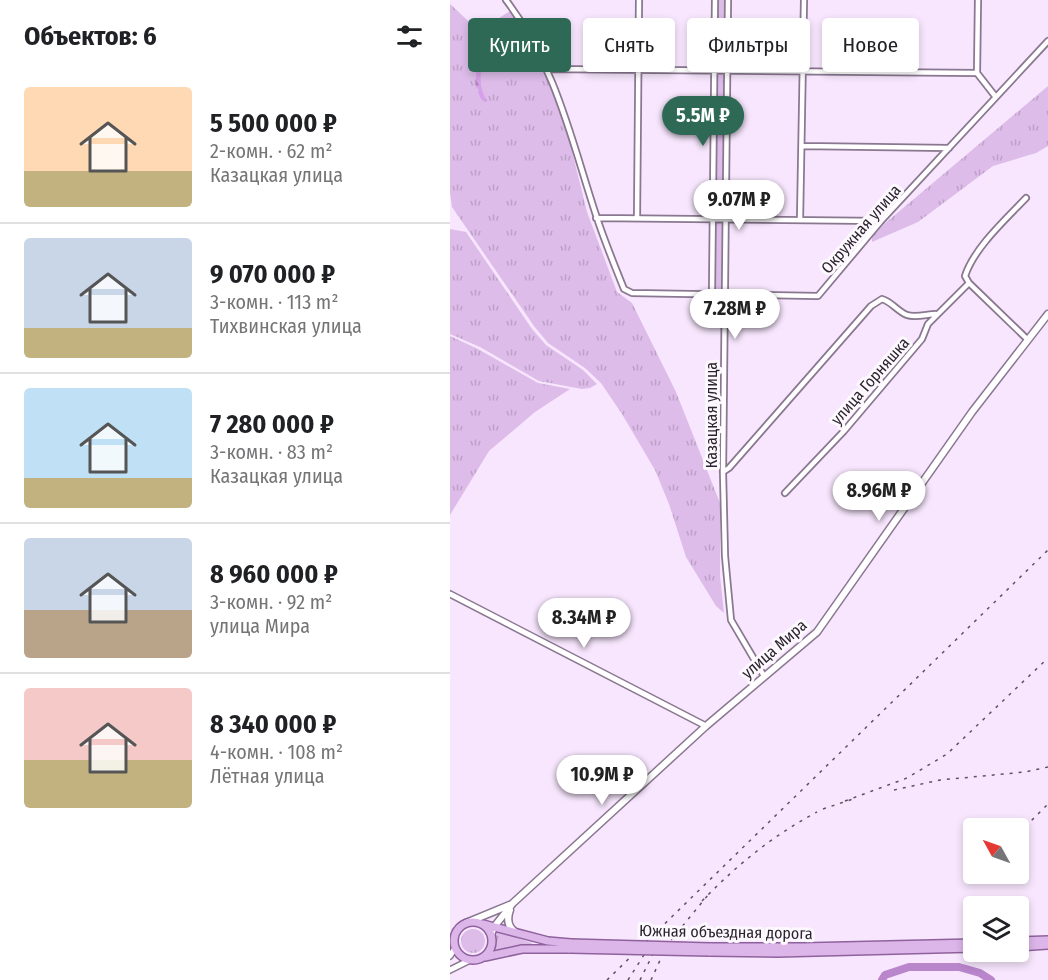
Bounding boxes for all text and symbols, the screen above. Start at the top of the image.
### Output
chip: Купить [468,18,571,72]
chip: Снять [583,18,675,72]
chip: Фильтры [687,18,810,72]
chip: Новое [822,18,919,72]
icon: filters [393,20,426,53]
text: Объектов: 6 [24,21,157,52]
pin: 5.5M ₽ [654,96,752,147]
text: 5.5M ₽ [676,103,730,127]
text: 5 500 000 ₽ [210,108,337,139]
icon: home [72,111,144,183]
text: 2-комн. · 62 m² [210,139,332,163]
text: Казацкая улица [210,163,343,187]
pin: 9.07M ₽ [684,180,794,231]
street label: Окружная улица [817,181,905,277]
text: 9.07M ₽ [707,187,771,211]
text: 9 070 000 ₽ [210,259,335,290]
icon: home [72,262,144,334]
pin: 7.28M ₽ [680,289,790,340]
text: 3-комн. · 113 m² [210,290,338,314]
text: 7.28M ₽ [704,296,766,320]
text: Тихвинская улица [210,314,362,338]
street label: улица Горняшка [827,333,913,429]
street label: Казацкая улица [702,362,721,468]
text: 7 280 000 ₽ [210,409,334,440]
icon: home [72,412,144,484]
text: 3-комн. · 83 m² [210,440,333,464]
text: Казацкая улица [210,464,343,488]
pin: 8.96M ₽ [824,471,934,522]
text: 8.96M ₽ [847,478,911,502]
text: 8 960 000 ₽ [210,559,338,590]
icon: home [72,562,144,634]
text: 3-комн. · 92 m² [210,590,332,614]
pin: 8.34M ₽ [529,598,639,649]
text: 8.34M ₽ [552,605,616,629]
text: улица Мира [210,614,310,638]
street label: улица Мира [738,615,811,682]
text: 8 340 000 ₽ [210,709,336,740]
icon: home [72,712,144,784]
text: 4-комн. · 108 m² [210,740,343,764]
pin: 10.9M ₽ [547,755,657,806]
text: 10.9M ₽ [570,762,634,786]
text: Лётная улица [210,764,324,788]
north arrow [963,818,1029,884]
map controls [963,818,1029,962]
button: layers [963,896,1029,962]
street label: Южная объездная дорога [639,921,813,943]

